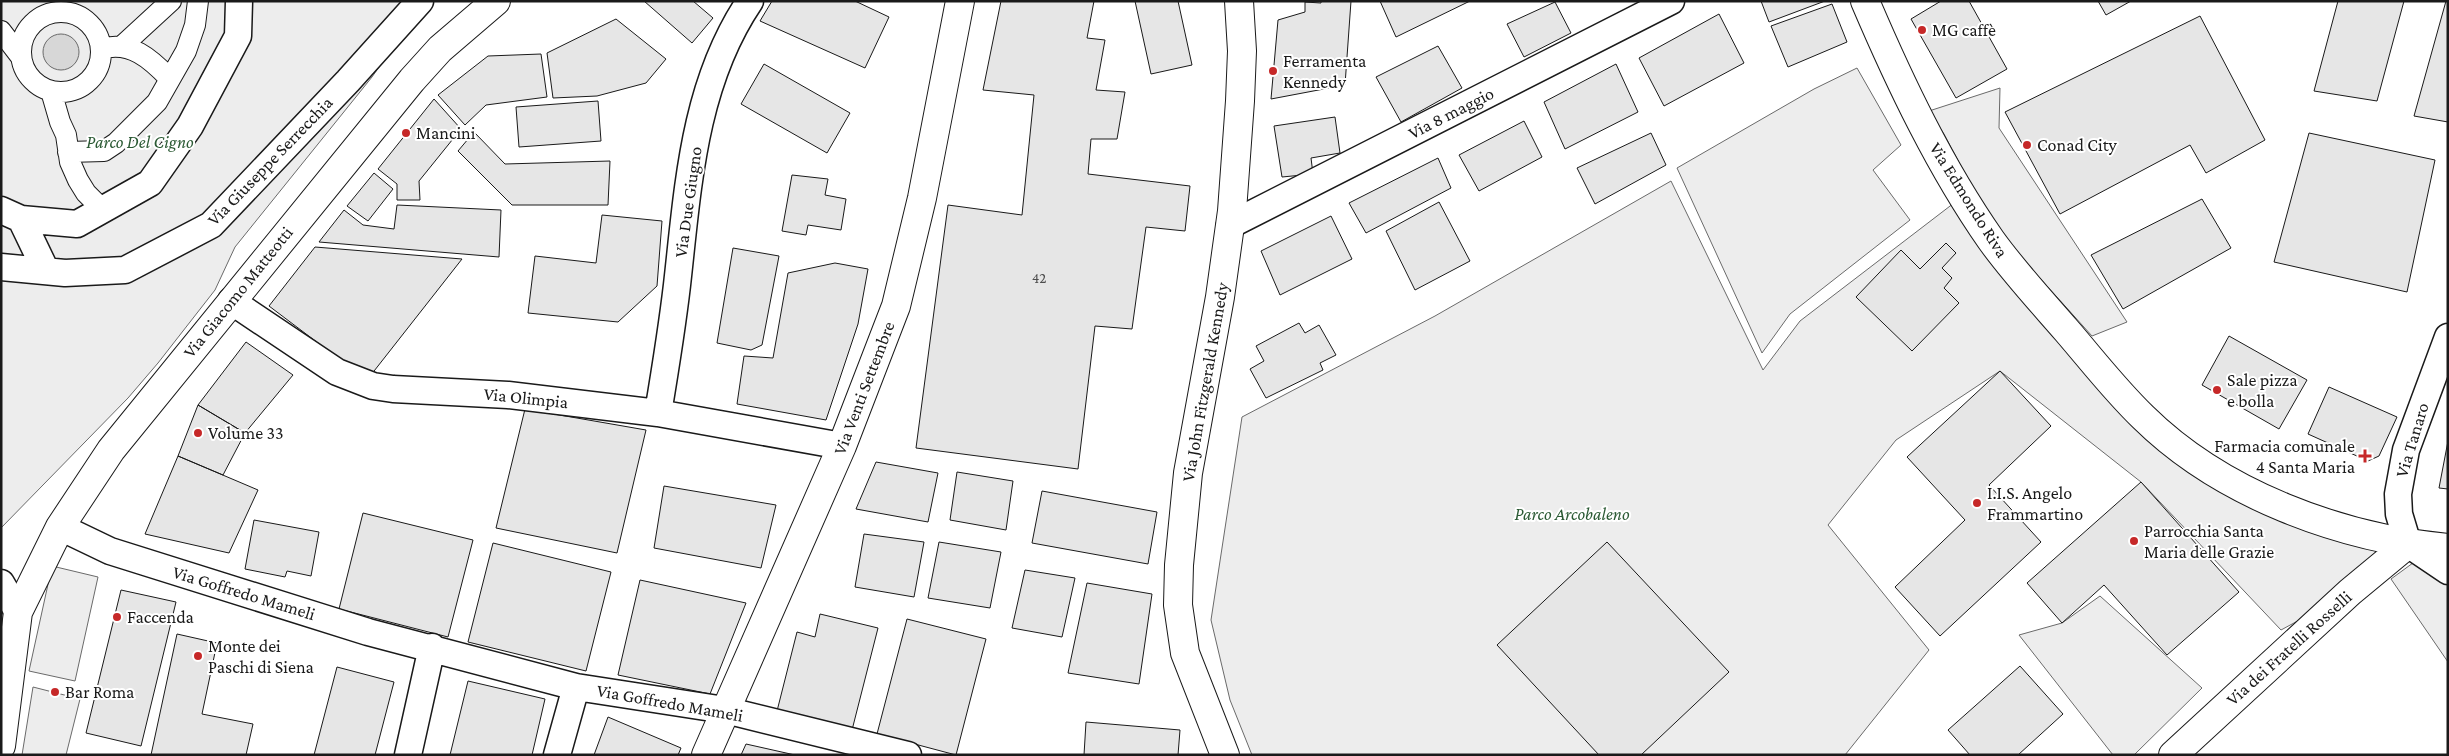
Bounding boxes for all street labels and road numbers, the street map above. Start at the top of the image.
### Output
street label: Via 8 maggio [1405,83,1497,143]
street label: Via Giuseppe Serrecchia [203,92,337,230]
street label: Via Edmondo Riva [1926,139,2012,261]
street label: Via Due Giugno [670,145,706,259]
street label: Via Giacomo Matteotti [179,222,297,361]
street label: Via John Fitzgerald Kennedy [1178,280,1232,483]
street label: Via Venti Settembre [829,318,899,458]
street label: Via Olimpia [483,384,569,412]
street label: Via Tanaro [2391,400,2433,480]
street label: Via Goffredo Mameli [170,562,318,624]
street label: Via dei Fratelli Rosselli [2222,586,2356,709]
street label: Via Goffredo Mameli [595,680,745,726]

